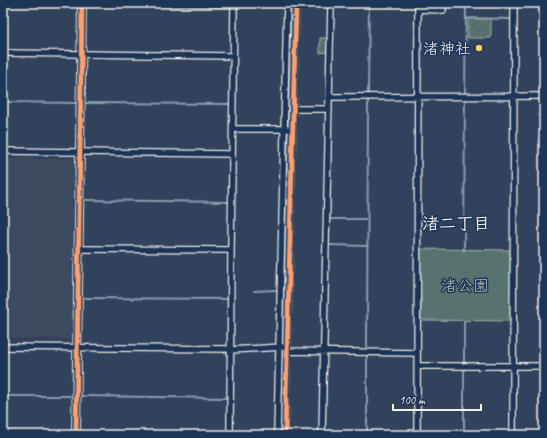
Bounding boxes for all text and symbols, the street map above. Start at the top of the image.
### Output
place label: 渚神社 [423,39,471,59]
marker: 渚神社 [474,43,484,53]
district label: 渚二丁目 [422,213,490,234]
park label: 渚公園 [441,276,489,296]
scale bar [393,386,481,412]
text: 100 m [399,392,426,408]

